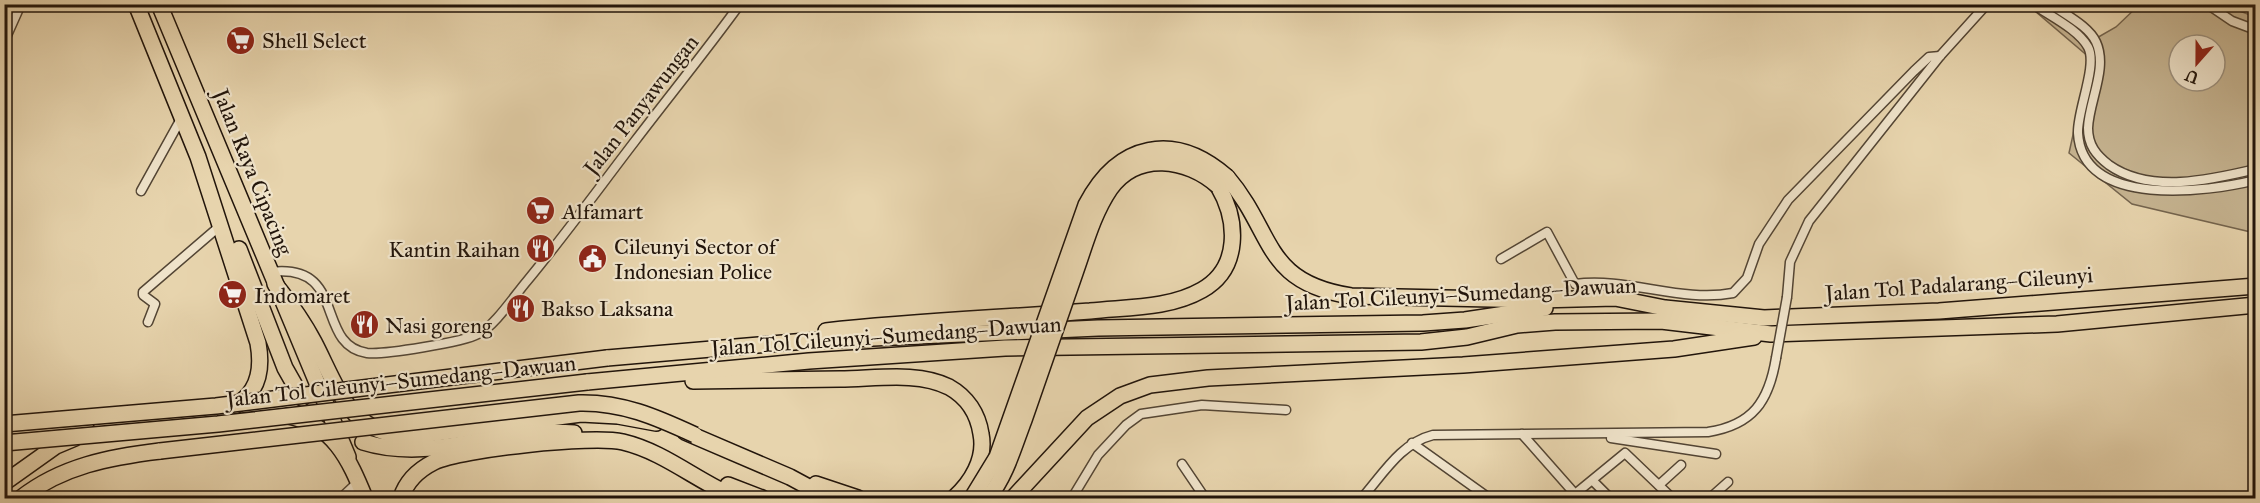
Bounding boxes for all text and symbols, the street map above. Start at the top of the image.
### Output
supermarket icon: Shell Select [225,24,257,56]
place label: Shell Select [262,27,367,54]
street label: Jalan Panyawungan [576,29,704,182]
north arrow [2167,33,2227,93]
text: U [2182,65,2201,88]
street label: Jalan Raya Cipacing [207,83,299,260]
supermarket icon: Alfamart [525,195,557,227]
place label: Alfamart [561,198,644,225]
restaurant icon: Kantin Raihan [525,233,557,265]
place label: Cileunyi Sector of Indonesian Police [614,233,780,285]
place label: Kantin Raihan [389,236,520,263]
public building icon: Cileunyi Sector of Indonesian Police [577,243,609,275]
street label: Jalan Tol Padalarang–Cileunyi [1822,261,2094,307]
street label: Jalan Tol Cileunyi–Sumedang–Dawuan [1283,271,1637,317]
supermarket icon: Indomaret [217,279,249,311]
place label: Indomaret [254,282,351,309]
restaurant icon: Bakso Laksana [504,292,536,324]
place label: Bakso Laksana [541,295,674,322]
restaurant icon: Nasi goreng [348,309,380,341]
street label: Jalan Tol Cileunyi–Sumedang–Dawuan [708,310,1062,362]
place label: Nasi goreng [385,312,493,339]
street label: Jalan Tol Cileunyi–Sumedang–Dawuan [223,349,577,413]

